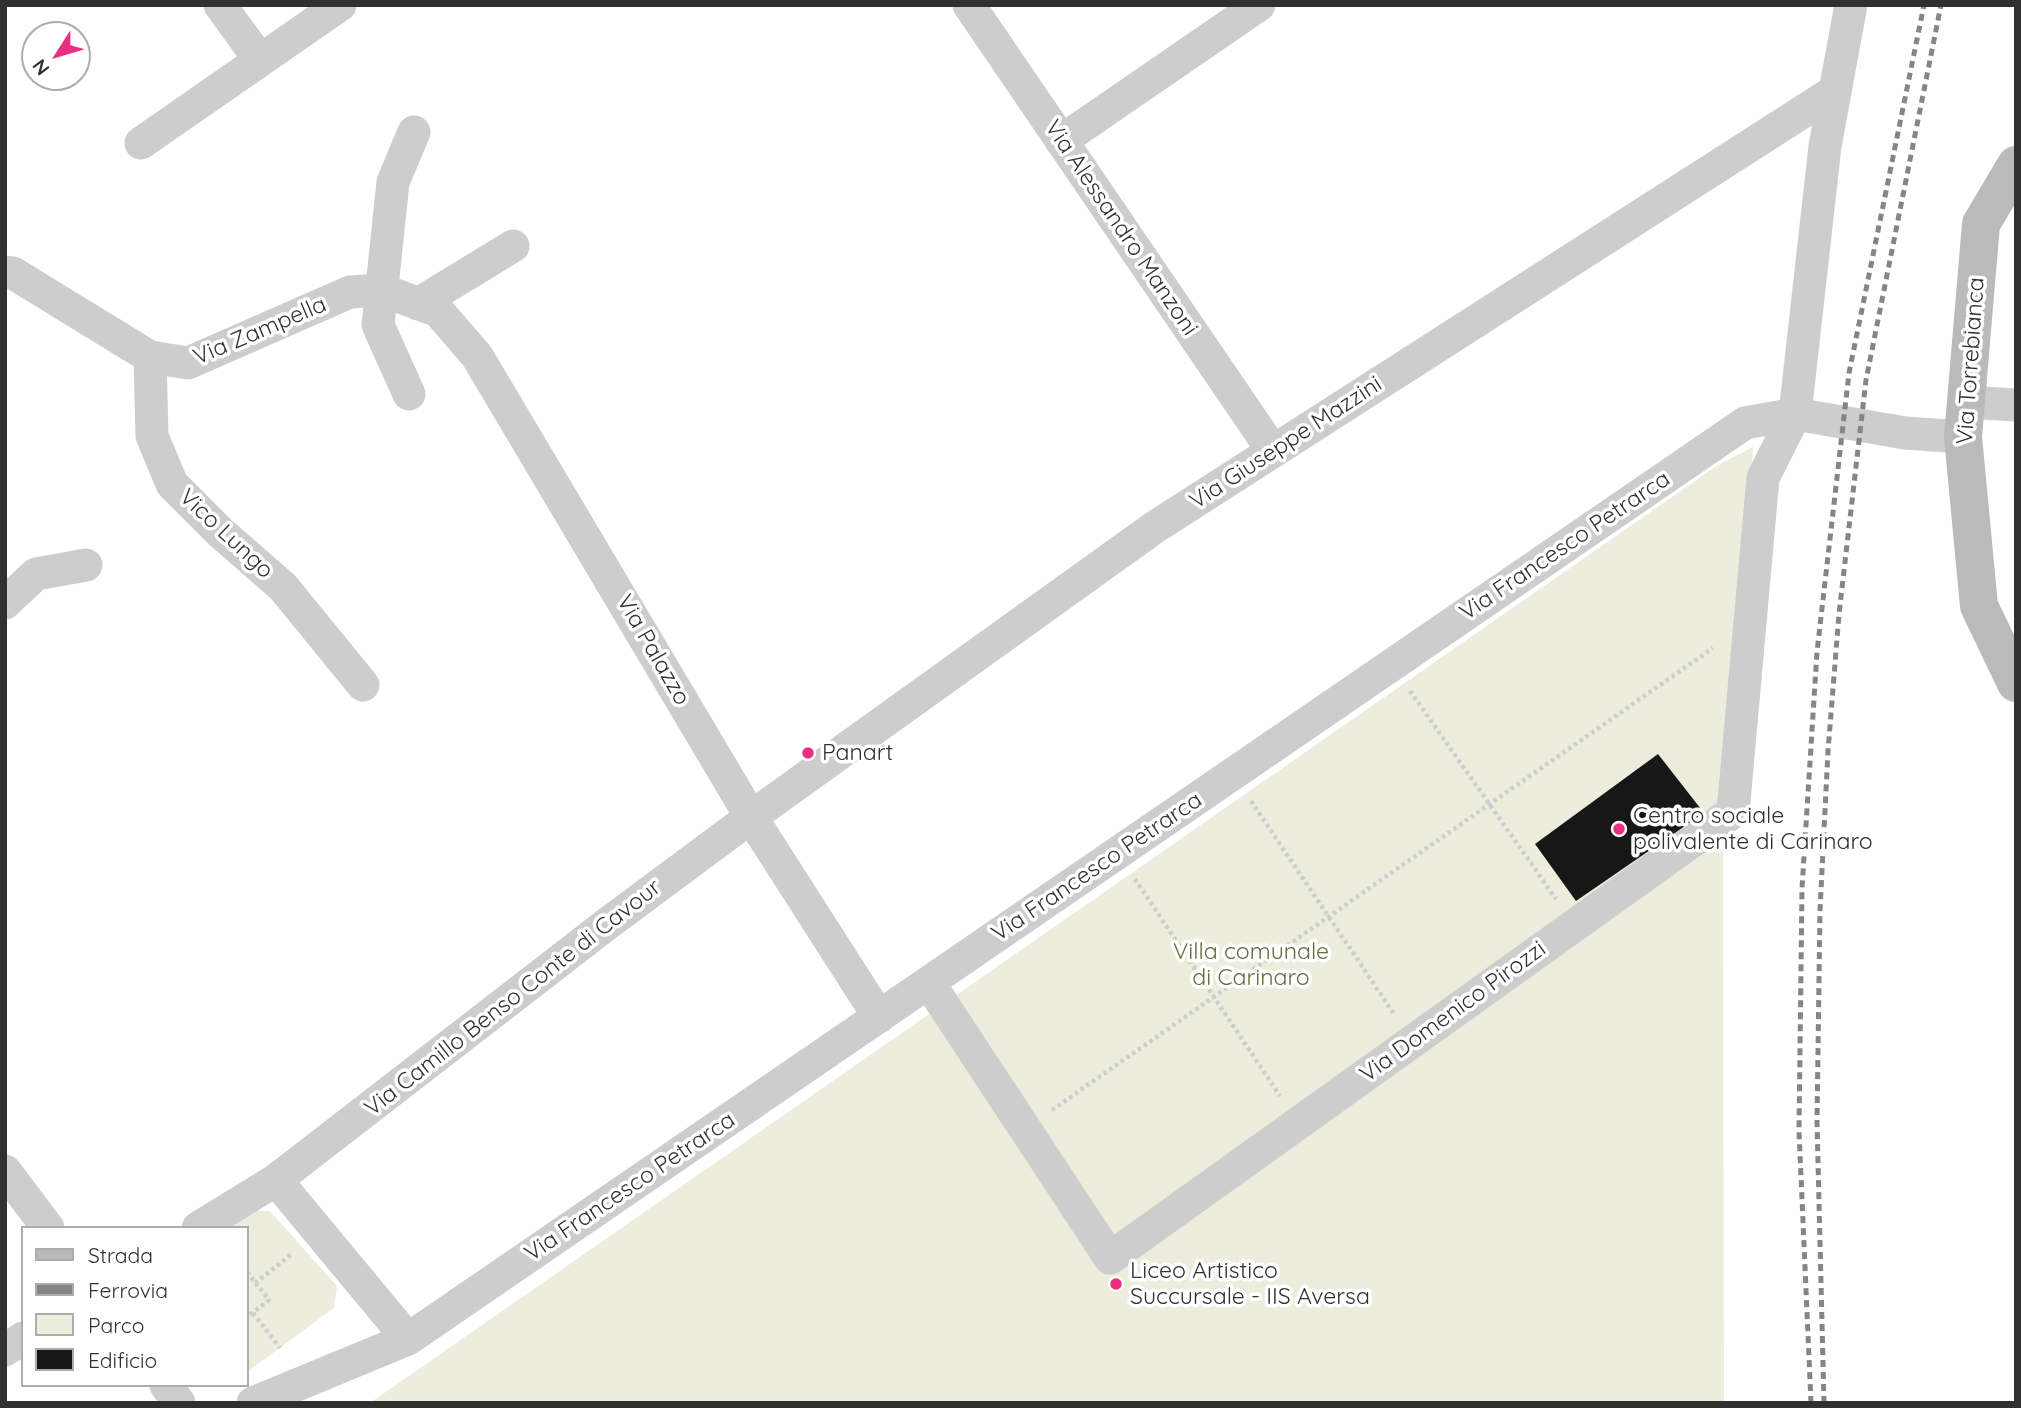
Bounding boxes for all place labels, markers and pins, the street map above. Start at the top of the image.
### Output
place label: Panart [822,739,893,767]
marker: Panart [800,745,816,761]
place label: Centro sociale polivalente di Carinaro [1633,802,1873,856]
marker: Centro sociale polivalente di Carinaro [1611,821,1627,837]
place label: Liceo Artistico Succursale - IIS Aversa [1130,1257,1370,1311]
marker: Liceo Artistico Succursale - IIS Aversa [1108,1276,1124,1292]

